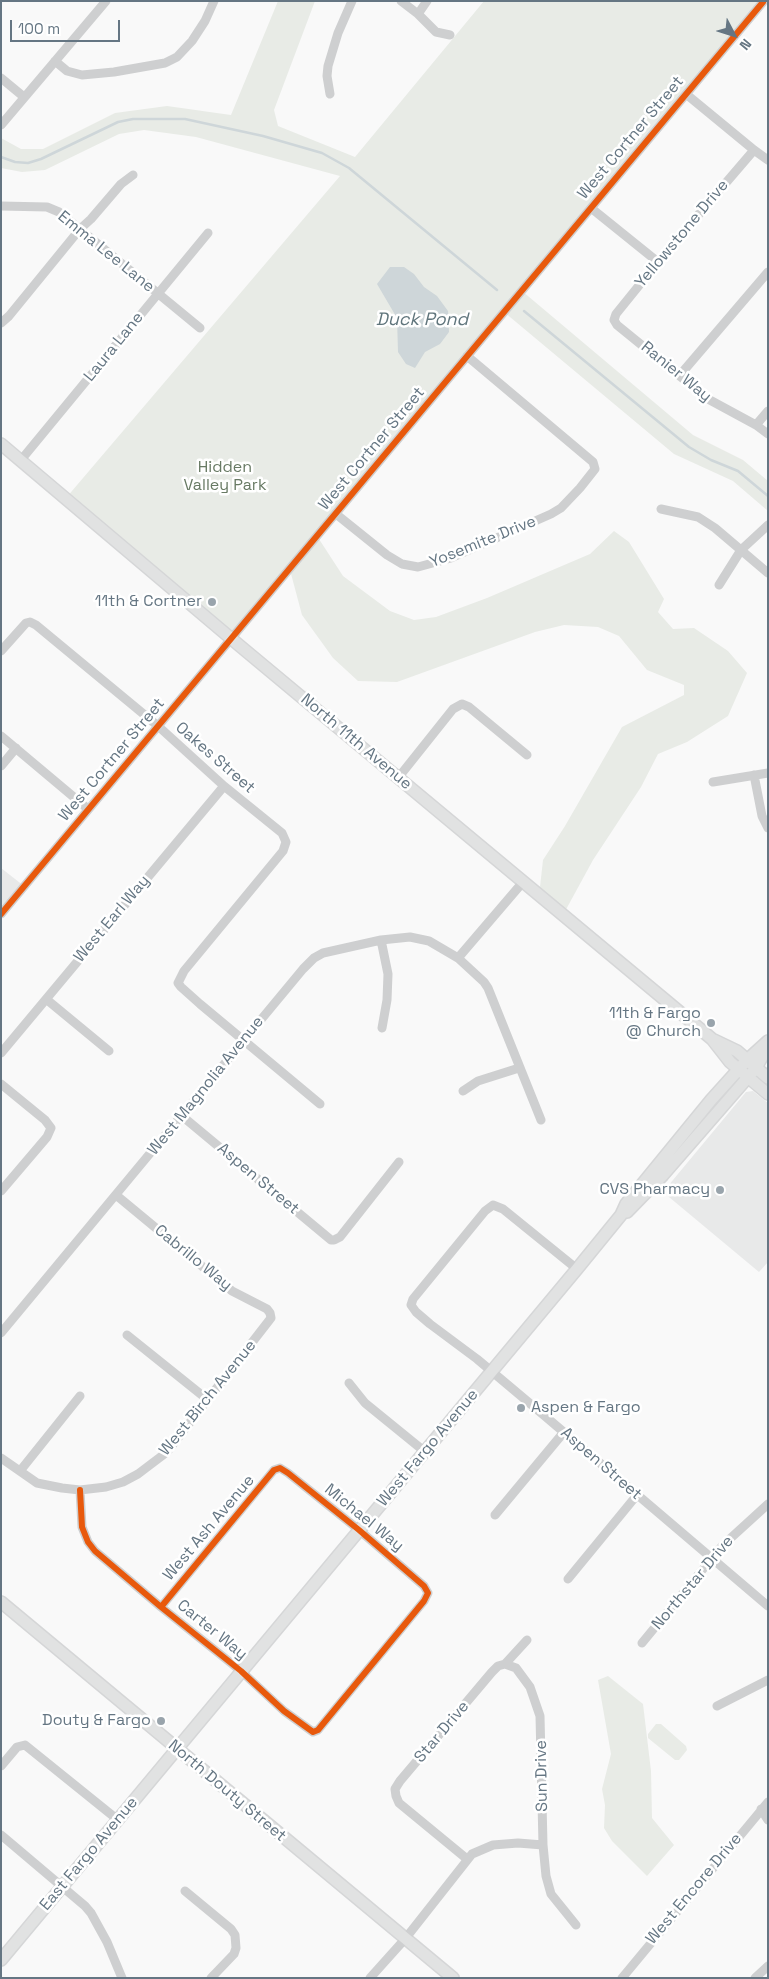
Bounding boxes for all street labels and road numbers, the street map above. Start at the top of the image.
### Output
street label: West Cortner Street [574,73,688,203]
street label: Yellowstone Drive [631,176,733,292]
street label: Emma Lee Lane [54,207,158,297]
street label: Laura Lane [80,308,148,386]
street label: Ranier Way [637,338,715,406]
street label: West Cortner Street [315,384,429,514]
street label: Yosemite Drive [427,512,539,572]
street label: North 11th Avenue [297,690,415,794]
street label: West Cortner Street [55,695,169,825]
street label: Oakes Street [171,718,259,798]
street label: West Earl Way [70,872,154,966]
street label: West Magnolia Avenue [144,1013,268,1159]
street label: Aspen Street [213,1139,303,1219]
street label: Cabrillo Way [150,1221,236,1295]
street label: West Birch Avenue [155,1336,261,1460]
street label: West Fargo Avenue [373,1385,483,1511]
street label: Aspen Street [557,1424,645,1504]
street label: West Ash Avenue [159,1471,259,1585]
street label: Michael Way [321,1480,407,1556]
street label: Northstar Drive [648,1532,738,1634]
street label: Carter Way [173,1596,251,1664]
street label: Star Drive [411,1697,473,1767]
street label: North Douty Street [164,1736,290,1846]
street label: Sun Drive [532,1740,552,1812]
street label: East Fargo Avenue [36,1793,142,1915]
street label: West Encore Drive [642,1830,746,1948]

